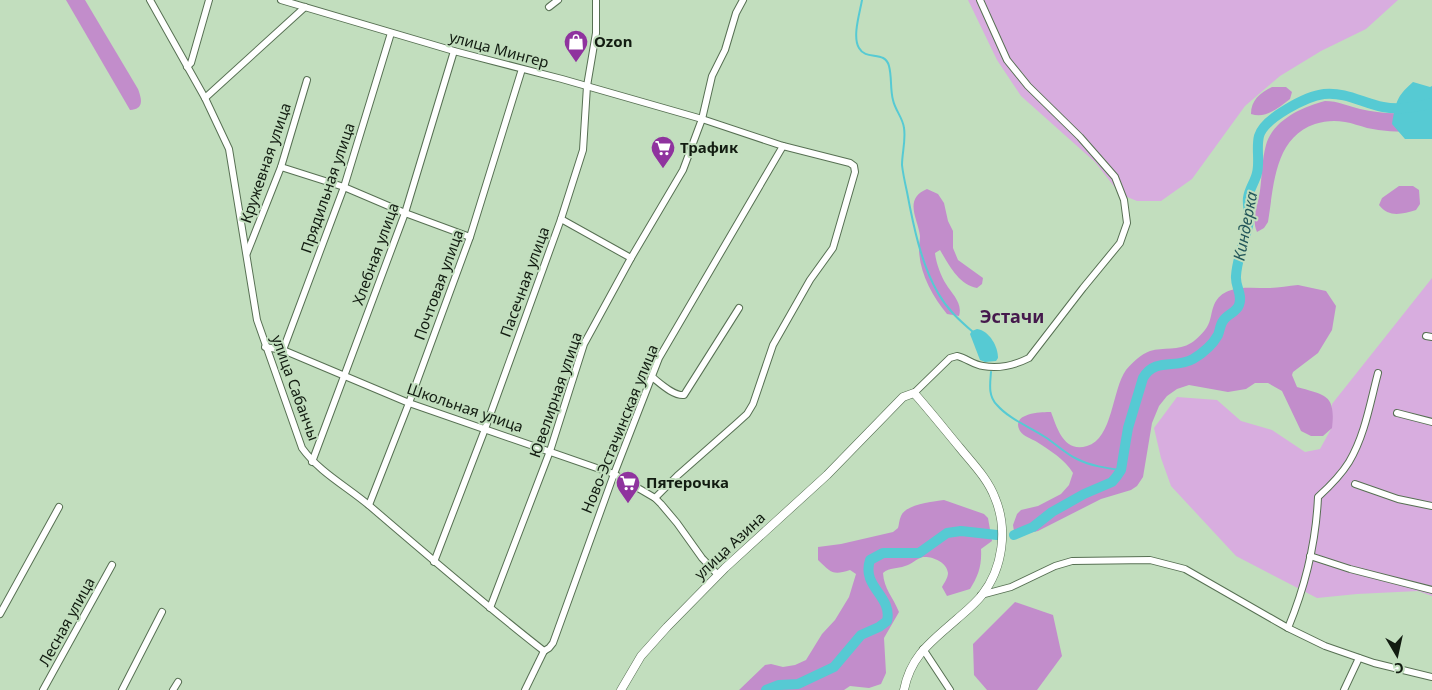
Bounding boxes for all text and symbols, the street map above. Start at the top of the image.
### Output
street label: улица Мингер [447,26,551,72]
shop icon: Ozon [563,29,589,63]
place label: Ozon [594,31,632,51]
street label: Кружевная улица [235,100,295,226]
street label: Прядильная улица [295,120,359,256]
supermarket icon: Трафик [650,135,676,169]
place label: Трафик [680,137,739,157]
water label: Киндерка [1228,190,1262,262]
street label: Хлебная улица [347,200,403,308]
street label: Пасечная улица [495,224,553,340]
street label: Почтовая улица [409,227,467,343]
district label: Эстачи [980,304,1044,328]
street label: Ювелирная улица [524,329,586,460]
street label: улица Сабанчы [268,332,324,443]
street label: Ново-Эстачинская улица [576,341,662,516]
street label: Школьная улица [405,378,526,436]
supermarket icon: Пятерочка [615,470,641,504]
place label: Пятерочка [646,472,729,492]
street label: улица Азина [690,507,769,583]
street label: Лесная улица [33,573,99,670]
north arrow [1372,630,1422,680]
text: С [1393,658,1405,678]

